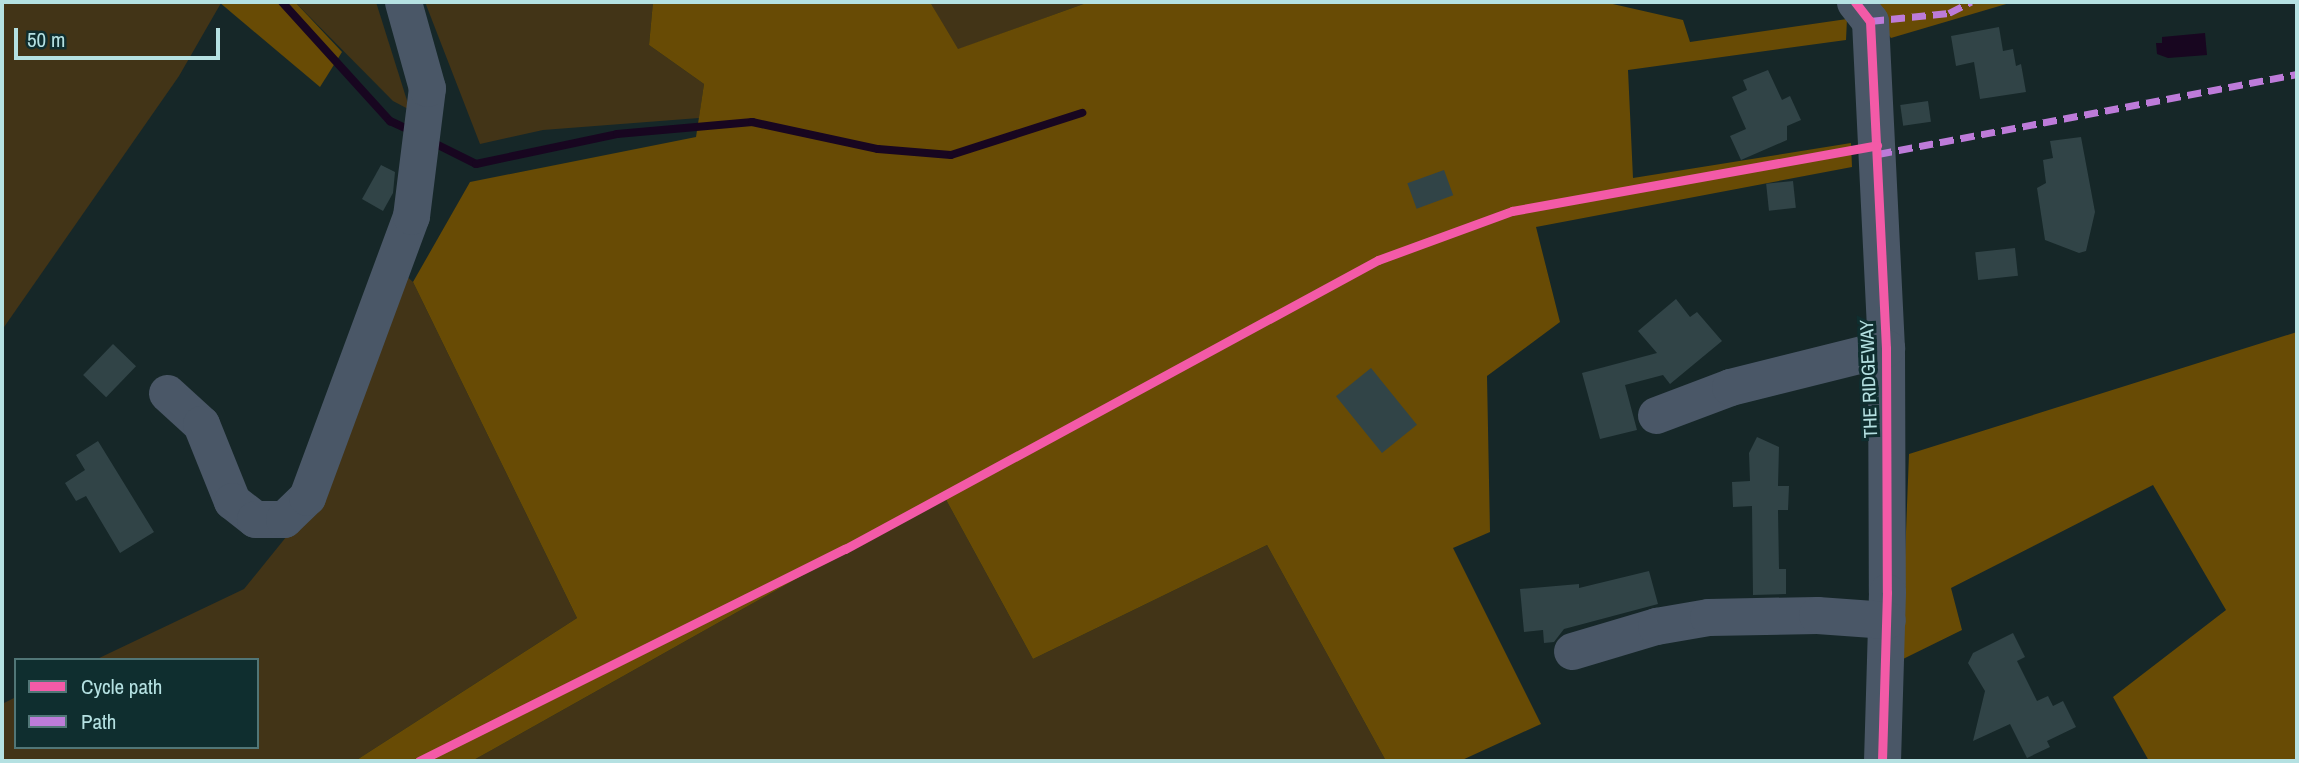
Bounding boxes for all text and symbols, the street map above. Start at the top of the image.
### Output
scale bar [18,14,224,58]
text: 50 m [27,25,65,54]
street label: THE RIDGEWAY [1856,319,1882,439]
legend [14,658,259,749]
text: Cycle path [81,672,162,701]
text: Path [81,707,116,736]

